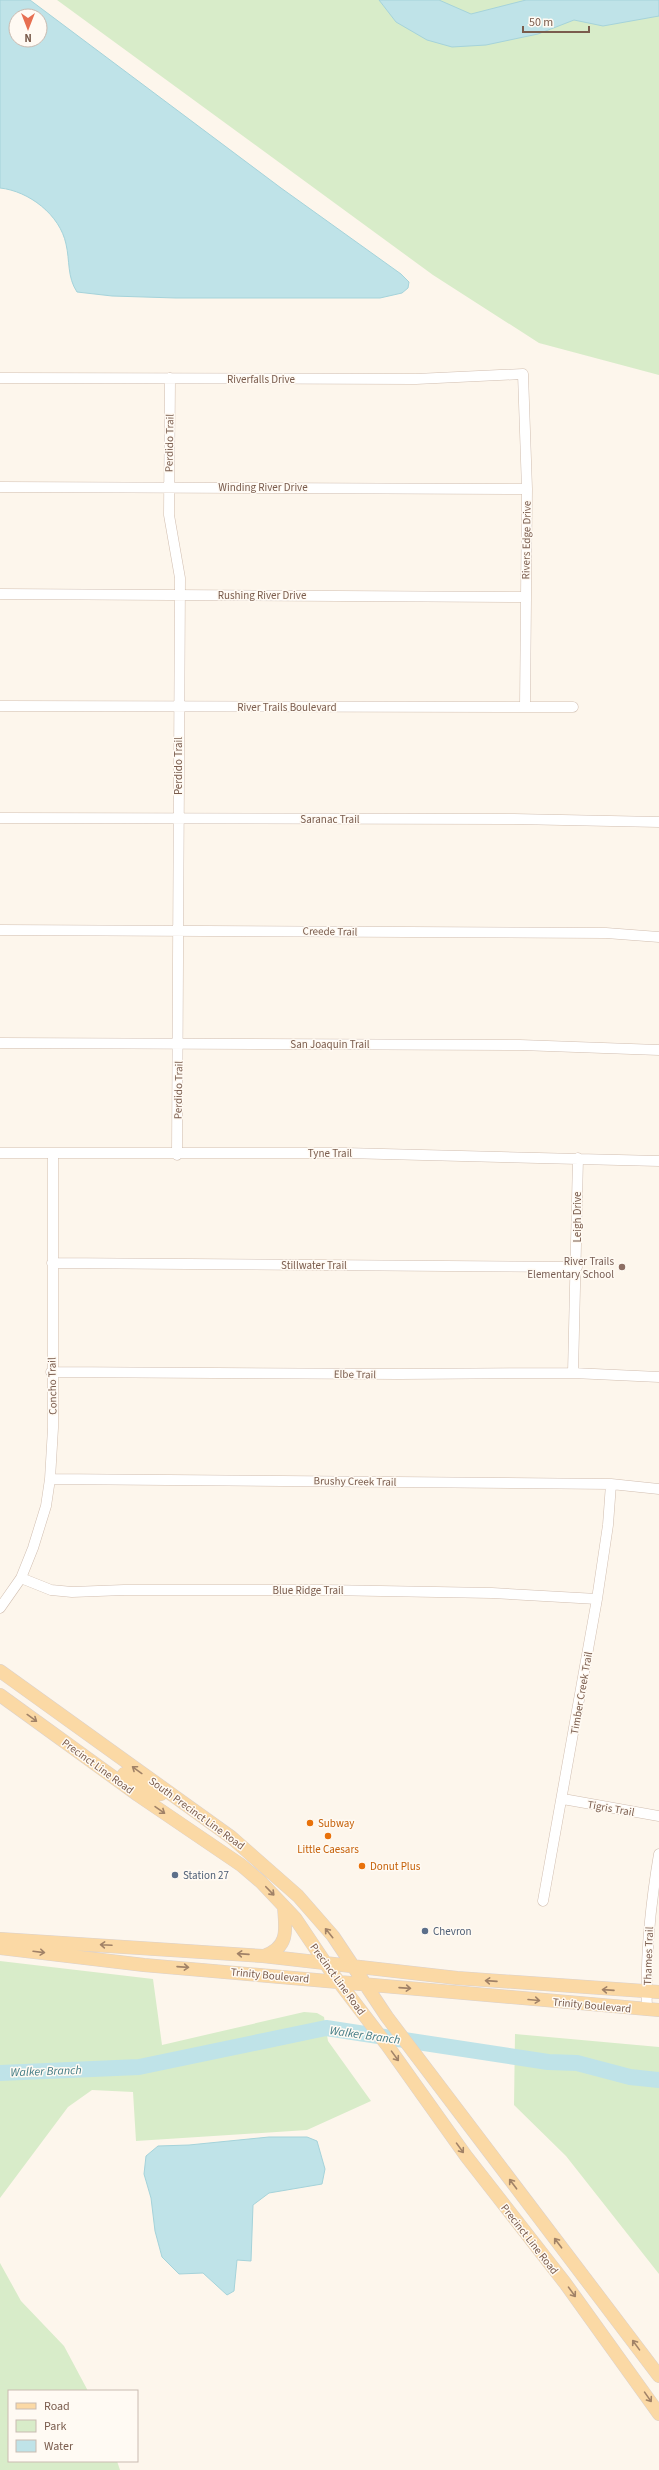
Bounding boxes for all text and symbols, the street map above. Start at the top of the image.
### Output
north arrow [8,8,48,48]
scale bar [523,8,589,34]
text: 50 m [529,14,553,31]
text: N [24,30,32,45]
street label: Riverfalls Drive [227,372,296,387]
street label: Perdido Trail [161,414,178,472]
street label: Winding River Drive [218,480,308,495]
street label: Rivers Edge Drive [518,500,535,580]
street label: Rushing River Drive [218,588,307,603]
street label: River Trails Boulevard [237,700,337,715]
street label: Perdido Trail [171,737,186,795]
street label: Saranac Trail [300,812,360,827]
street label: Creede Trail [303,924,358,939]
street label: San Joaquin Trail [290,1037,370,1052]
street label: Perdido Trail [170,1061,187,1119]
street label: Tyne Trail [308,1146,352,1161]
street label: Leigh Drive [570,1191,585,1242]
place label: River Trails Elementary School [527,1254,614,1282]
street label: Stillwater Trail [281,1258,347,1273]
marker: River Trails Elementary School [617,1262,627,1272]
street label: Concho Trail [44,1357,60,1415]
street label: Elbe Trail [334,1367,376,1382]
street label: Brushy Creek Trail [313,1473,397,1490]
street label: Blue Ridge Trail [272,1583,344,1598]
street label: Timber Creek Trail [567,1650,596,1736]
one-way arrow [26,1714,37,1722]
street label: Precinct Line Road [59,1735,137,1798]
one-way arrow [131,1766,142,1774]
street label: South Precinct Line Road [146,1774,248,1853]
street label: Tigris Trail [586,1797,636,1820]
one-way arrow [154,1806,165,1814]
place label: Subway [318,1816,354,1831]
marker: Subway [305,1818,315,1828]
marker: Little Caesars [323,1831,333,1841]
place label: Little Caesars [297,1842,359,1857]
place label: Donut Plus [370,1859,421,1874]
marker: Donut Plus [357,1861,367,1871]
place label: Station 27 [183,1868,229,1883]
marker: Station 27 [170,1870,180,1880]
one-way arrow [265,1886,274,1896]
place label: Chevron [433,1924,472,1939]
marker: Chevron [420,1926,430,1936]
street label: Thames Trail [640,1926,657,1986]
one-way arrow [325,1927,334,1938]
street label: Precinct Line Road [306,1940,369,2018]
one-way arrow [100,1941,113,1949]
one-way arrow [32,1949,45,1956]
one-way arrow [237,1951,250,1958]
one-way arrow [176,1964,189,1971]
street label: Trinity Boulevard [230,1965,310,1986]
one-way arrow [485,1977,498,1984]
one-way arrow [398,1985,411,1992]
one-way arrow [602,1986,615,1993]
street label: Trinity Boulevard [552,1995,632,2016]
one-way arrow [527,1996,540,2003]
water label: Walker Branch [328,2022,401,2049]
one-way arrow [391,2050,399,2061]
water label: Walker Branch [10,2062,82,2081]
one-way arrow [456,2143,464,2154]
one-way arrow [509,2178,517,2189]
street label: Precinct Line Road [497,2201,562,2278]
one-way arrow [553,2237,562,2248]
one-way arrow [568,2287,576,2298]
one-way arrow [632,2339,640,2350]
legend [8,2390,138,2462]
one-way arrow [644,2392,652,2403]
text: Road [44,2398,70,2415]
text: Park [44,2418,66,2435]
text: Water [44,2438,74,2455]

